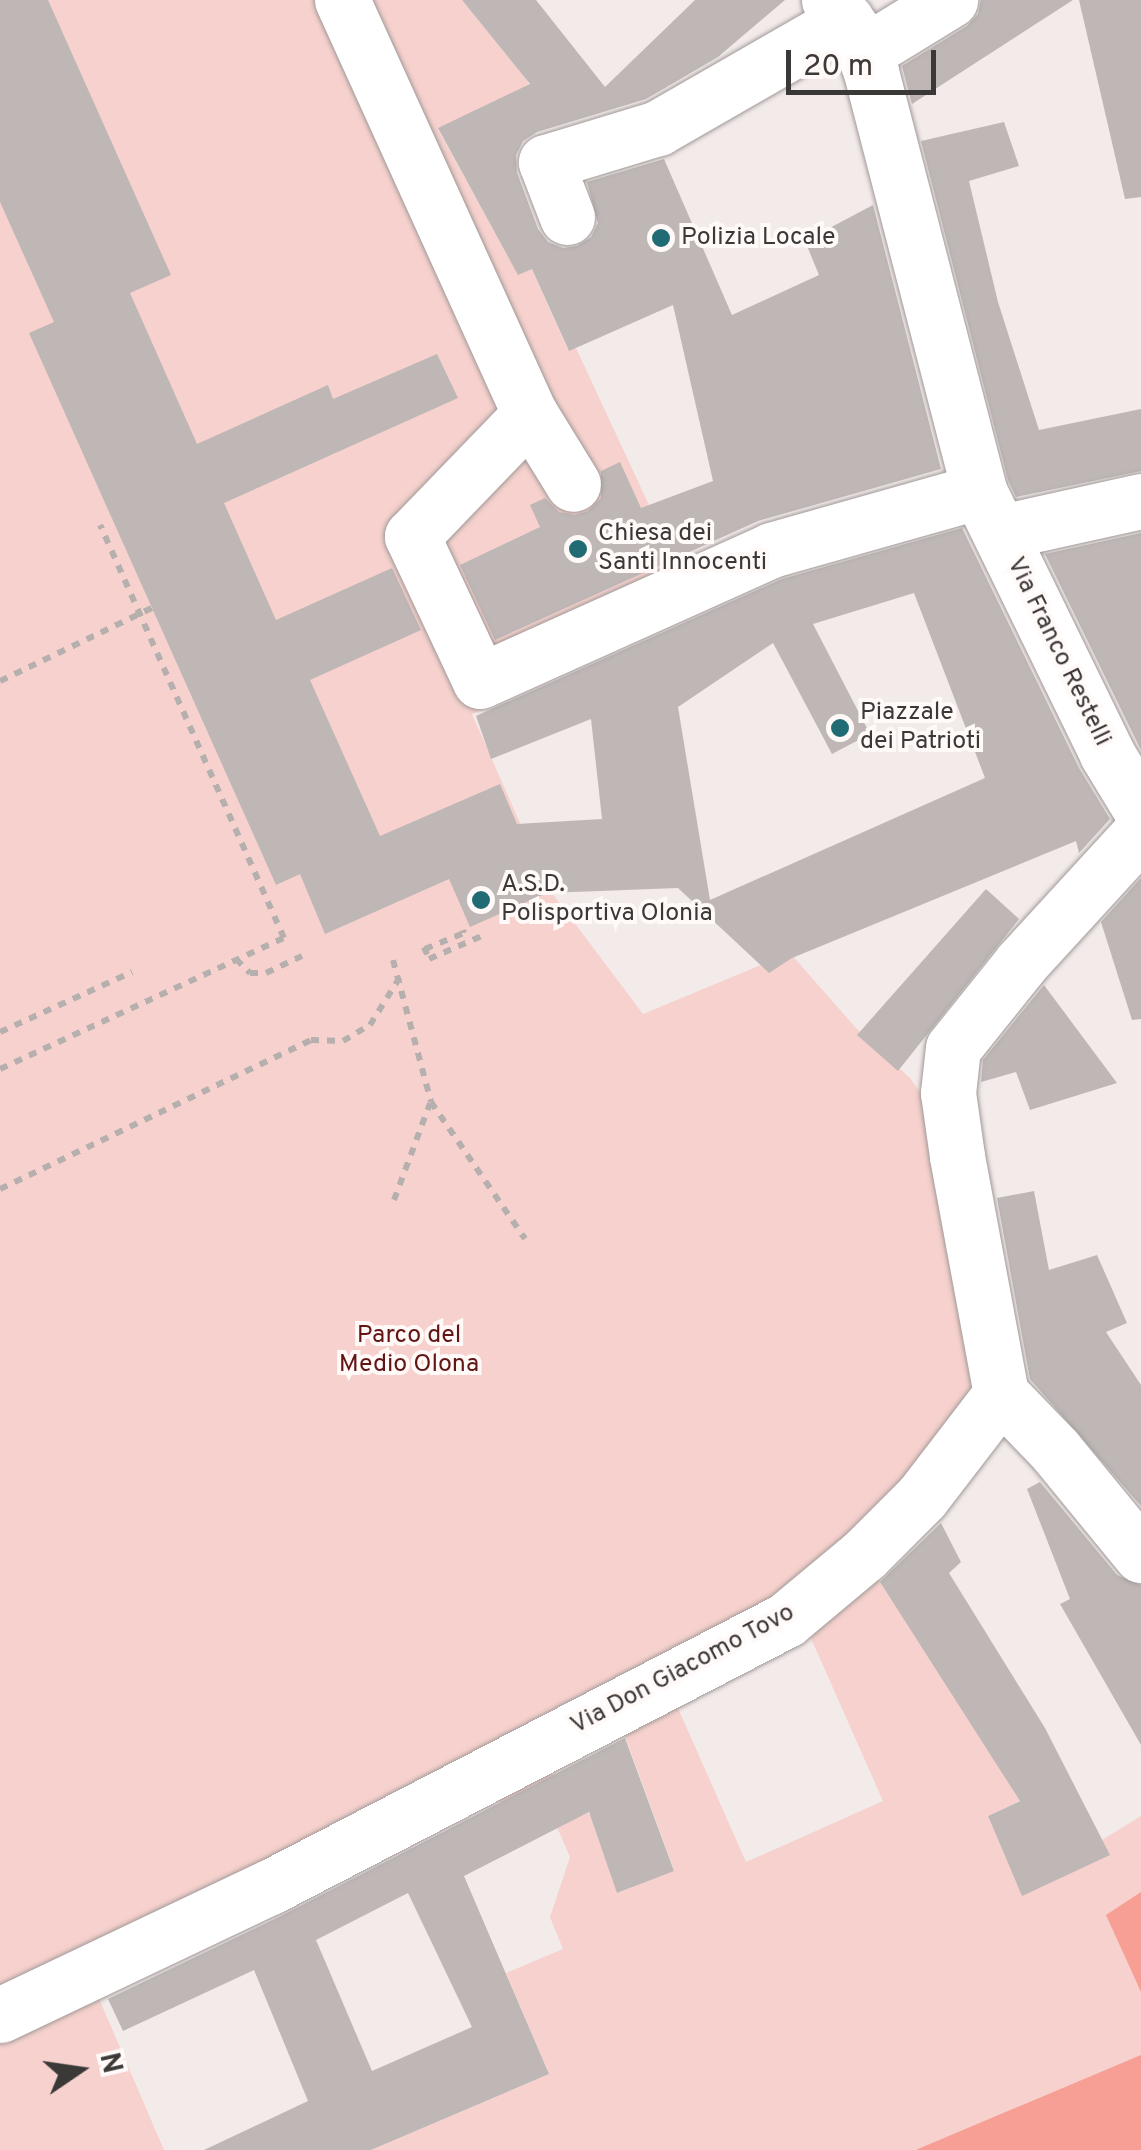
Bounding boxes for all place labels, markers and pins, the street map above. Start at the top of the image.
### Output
place label: Polizia Locale [681,223,835,253]
marker: Polizia Locale [650,227,672,249]
place label: Chiesa dei Santi Innocenti [598,520,767,579]
marker: Chiesa dei Santi Innocenti [567,538,589,560]
place label: Piazzale dei Patrioti [860,699,981,758]
marker: Piazzale dei Patrioti [829,717,851,739]
place label: A.S.D. Polisportiva Olonia [501,871,713,930]
marker: A.S.D. Polisportiva Olonia [470,889,492,911]

